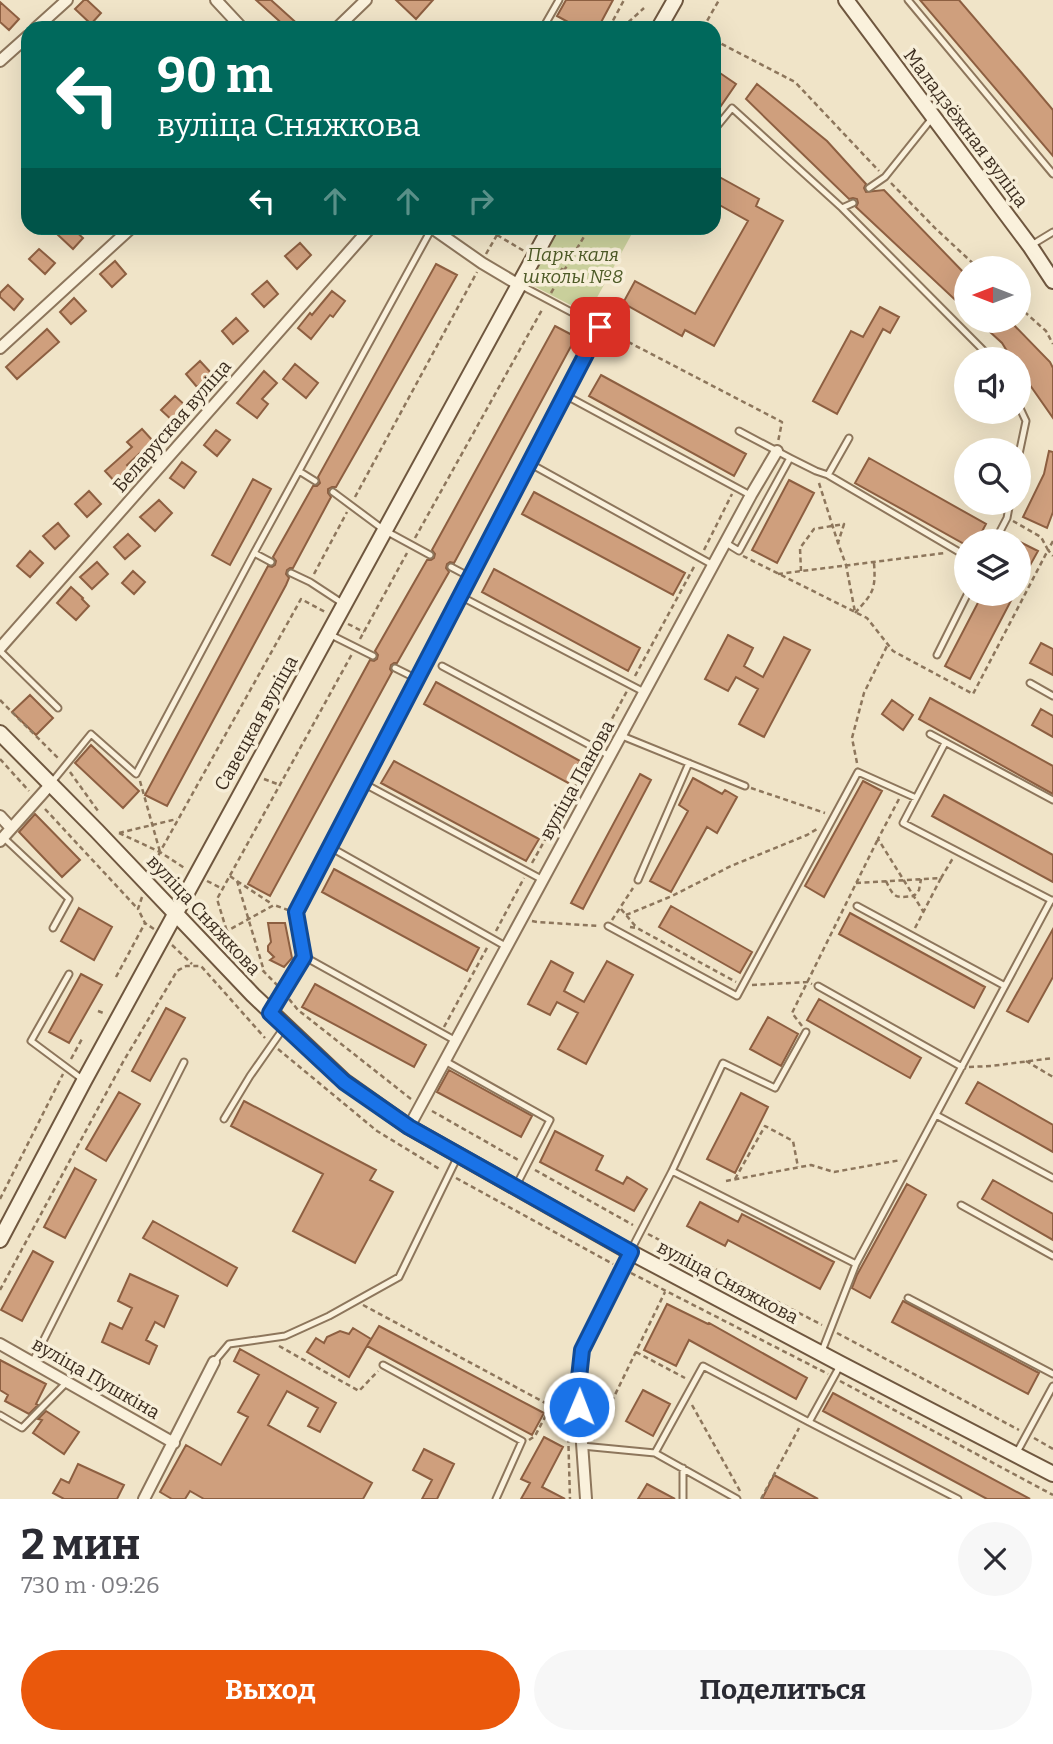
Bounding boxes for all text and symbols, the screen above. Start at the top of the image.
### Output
street label: Маладзёжная вуліца [899,44,1034,212]
text: 90 m [157,46,273,105]
icon: left [42,49,133,140]
text: вуліца Сняжкова [157,106,421,144]
icon: left [243,182,281,220]
icon: ahead [316,182,354,220]
icon: ahead [389,182,427,220]
icon: right [462,182,500,220]
park label: Парк каля школы №8 [523,243,623,288]
north arrow [954,256,1031,332]
map controls [954,256,1031,606]
pin [570,297,630,357]
icon: arrive [581,308,619,346]
button: sound [954,347,1031,424]
street label: Беларуская вуліца [108,354,236,497]
button: search [954,438,1031,515]
button: layers [954,529,1031,606]
street label: Савецкая вуліца [209,651,303,795]
street label: вуліца Панова [535,716,620,844]
street label: вуліца Сняжкова [142,850,266,981]
street label: вуліца Сняжкова [653,1235,803,1329]
street label: вуліца Пушкіна [28,1332,165,1424]
position arrow [542,1370,616,1444]
text: 2 мин [21,1520,140,1570]
button: close [958,1522,1032,1596]
text: 730 m · 09:26 [21,1571,160,1599]
button: Выход [21,1650,520,1730]
button: Поделиться [534,1650,1032,1730]

